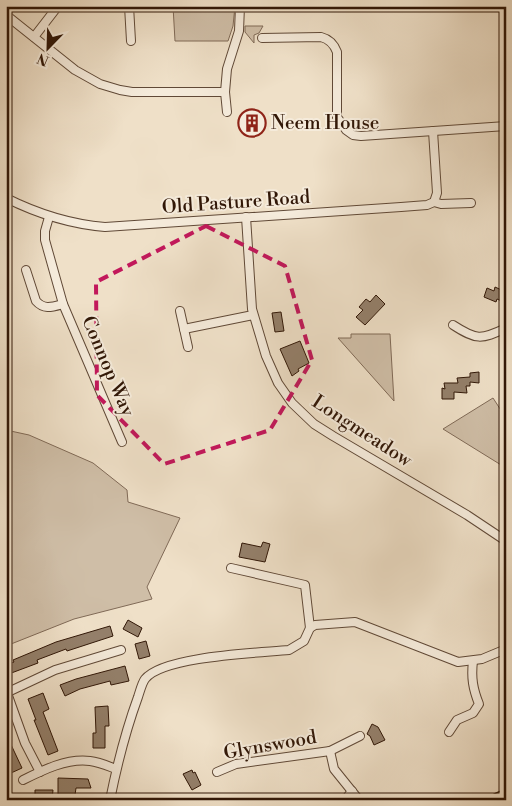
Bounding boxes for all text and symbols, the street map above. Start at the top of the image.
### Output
north arrow [22,22,72,72]
text: N [35,49,52,69]
building icon: Neem House [237,108,267,138]
place label: Neem House [271,111,379,135]
street label: Old Pasture Road [161,185,311,219]
street label: Connop Way [76,312,140,420]
street label: Longmeadow [307,390,417,473]
street label: Glynswood [222,725,319,765]

